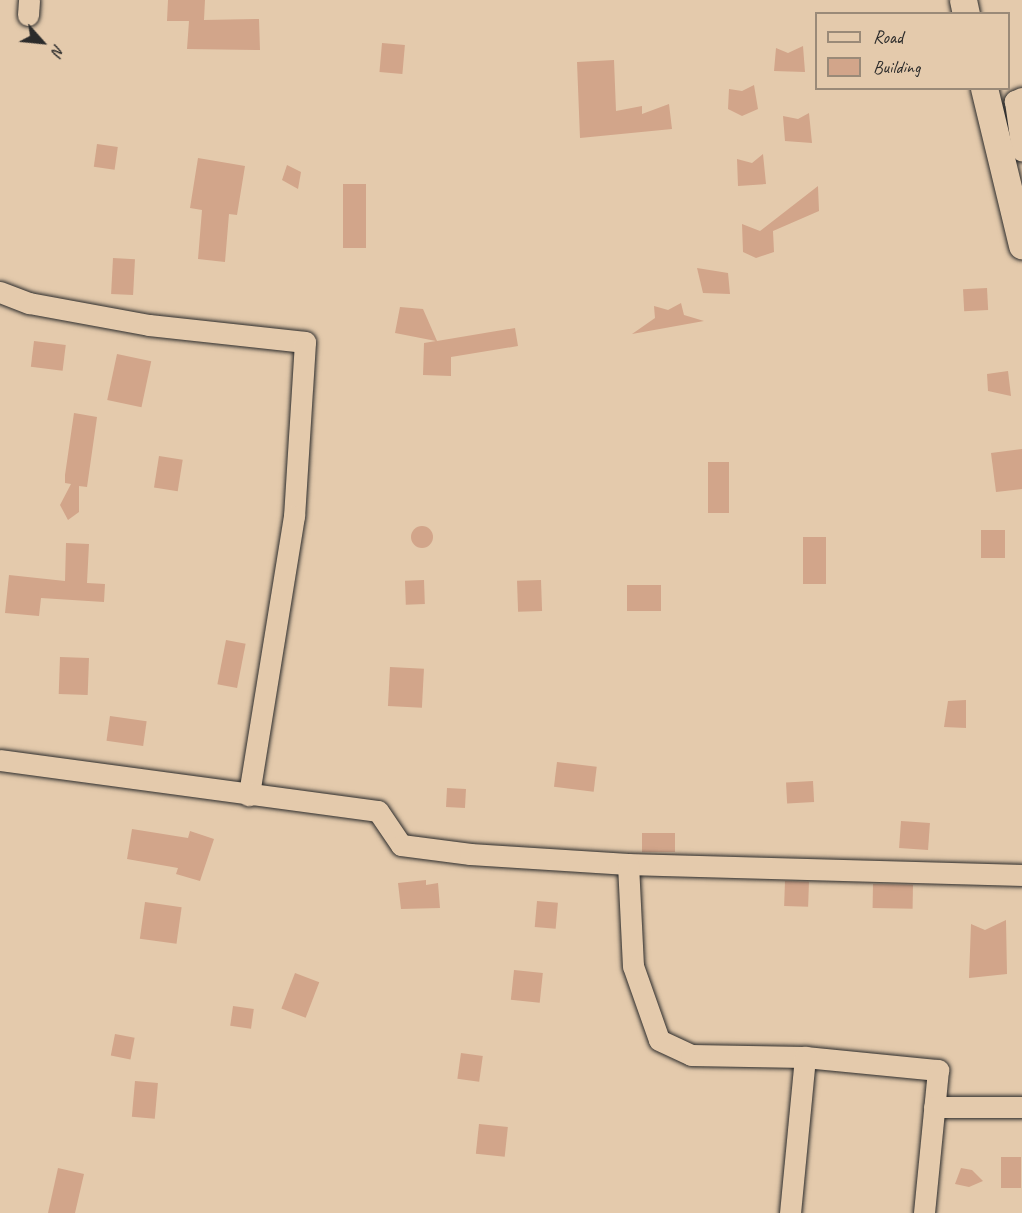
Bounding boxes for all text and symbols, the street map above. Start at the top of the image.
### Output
north arrow [12,12,72,72]
legend [815,12,1010,90]
text: Road [873,26,903,48]
text: N [47,41,69,59]
text: Building [873,56,920,78]

